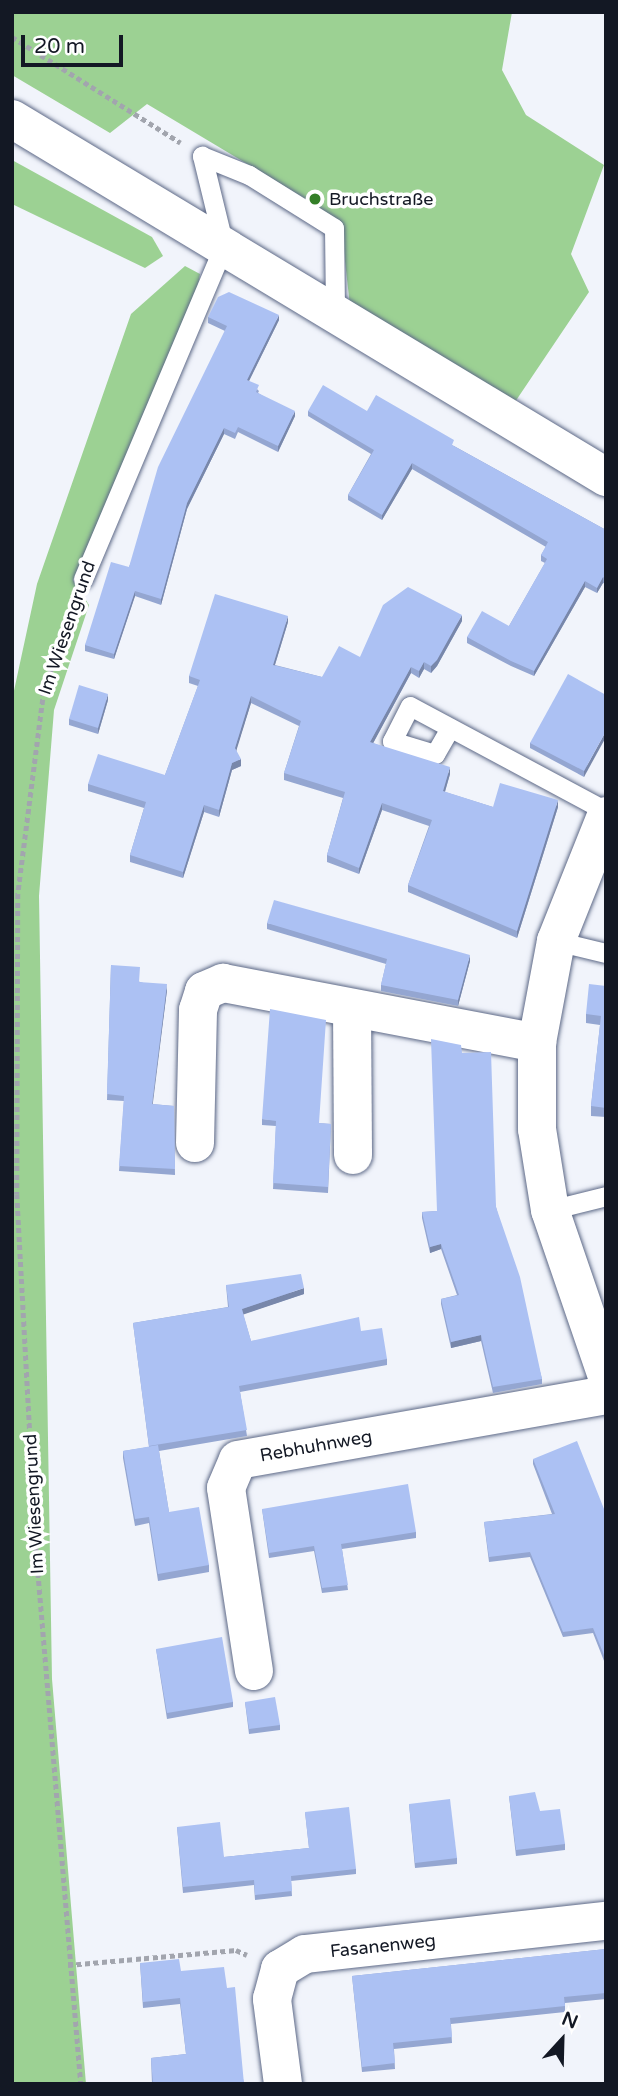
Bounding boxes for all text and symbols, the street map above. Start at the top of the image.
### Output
scale bar [24,21,126,65]
text: 20 m [34,34,85,59]
place label: Bruchstraße [329,188,433,210]
marker: Bruchstraße [307,191,323,207]
street label: Im Wiesengrund [34,558,100,698]
street label: Rebhuhnweg [258,1425,374,1467]
street label: Im Wiesengrund [20,1433,48,1575]
street label: Fasanenweg [329,1930,437,1962]
north arrow [527,2005,597,2075]
text: N [559,2007,581,2034]

